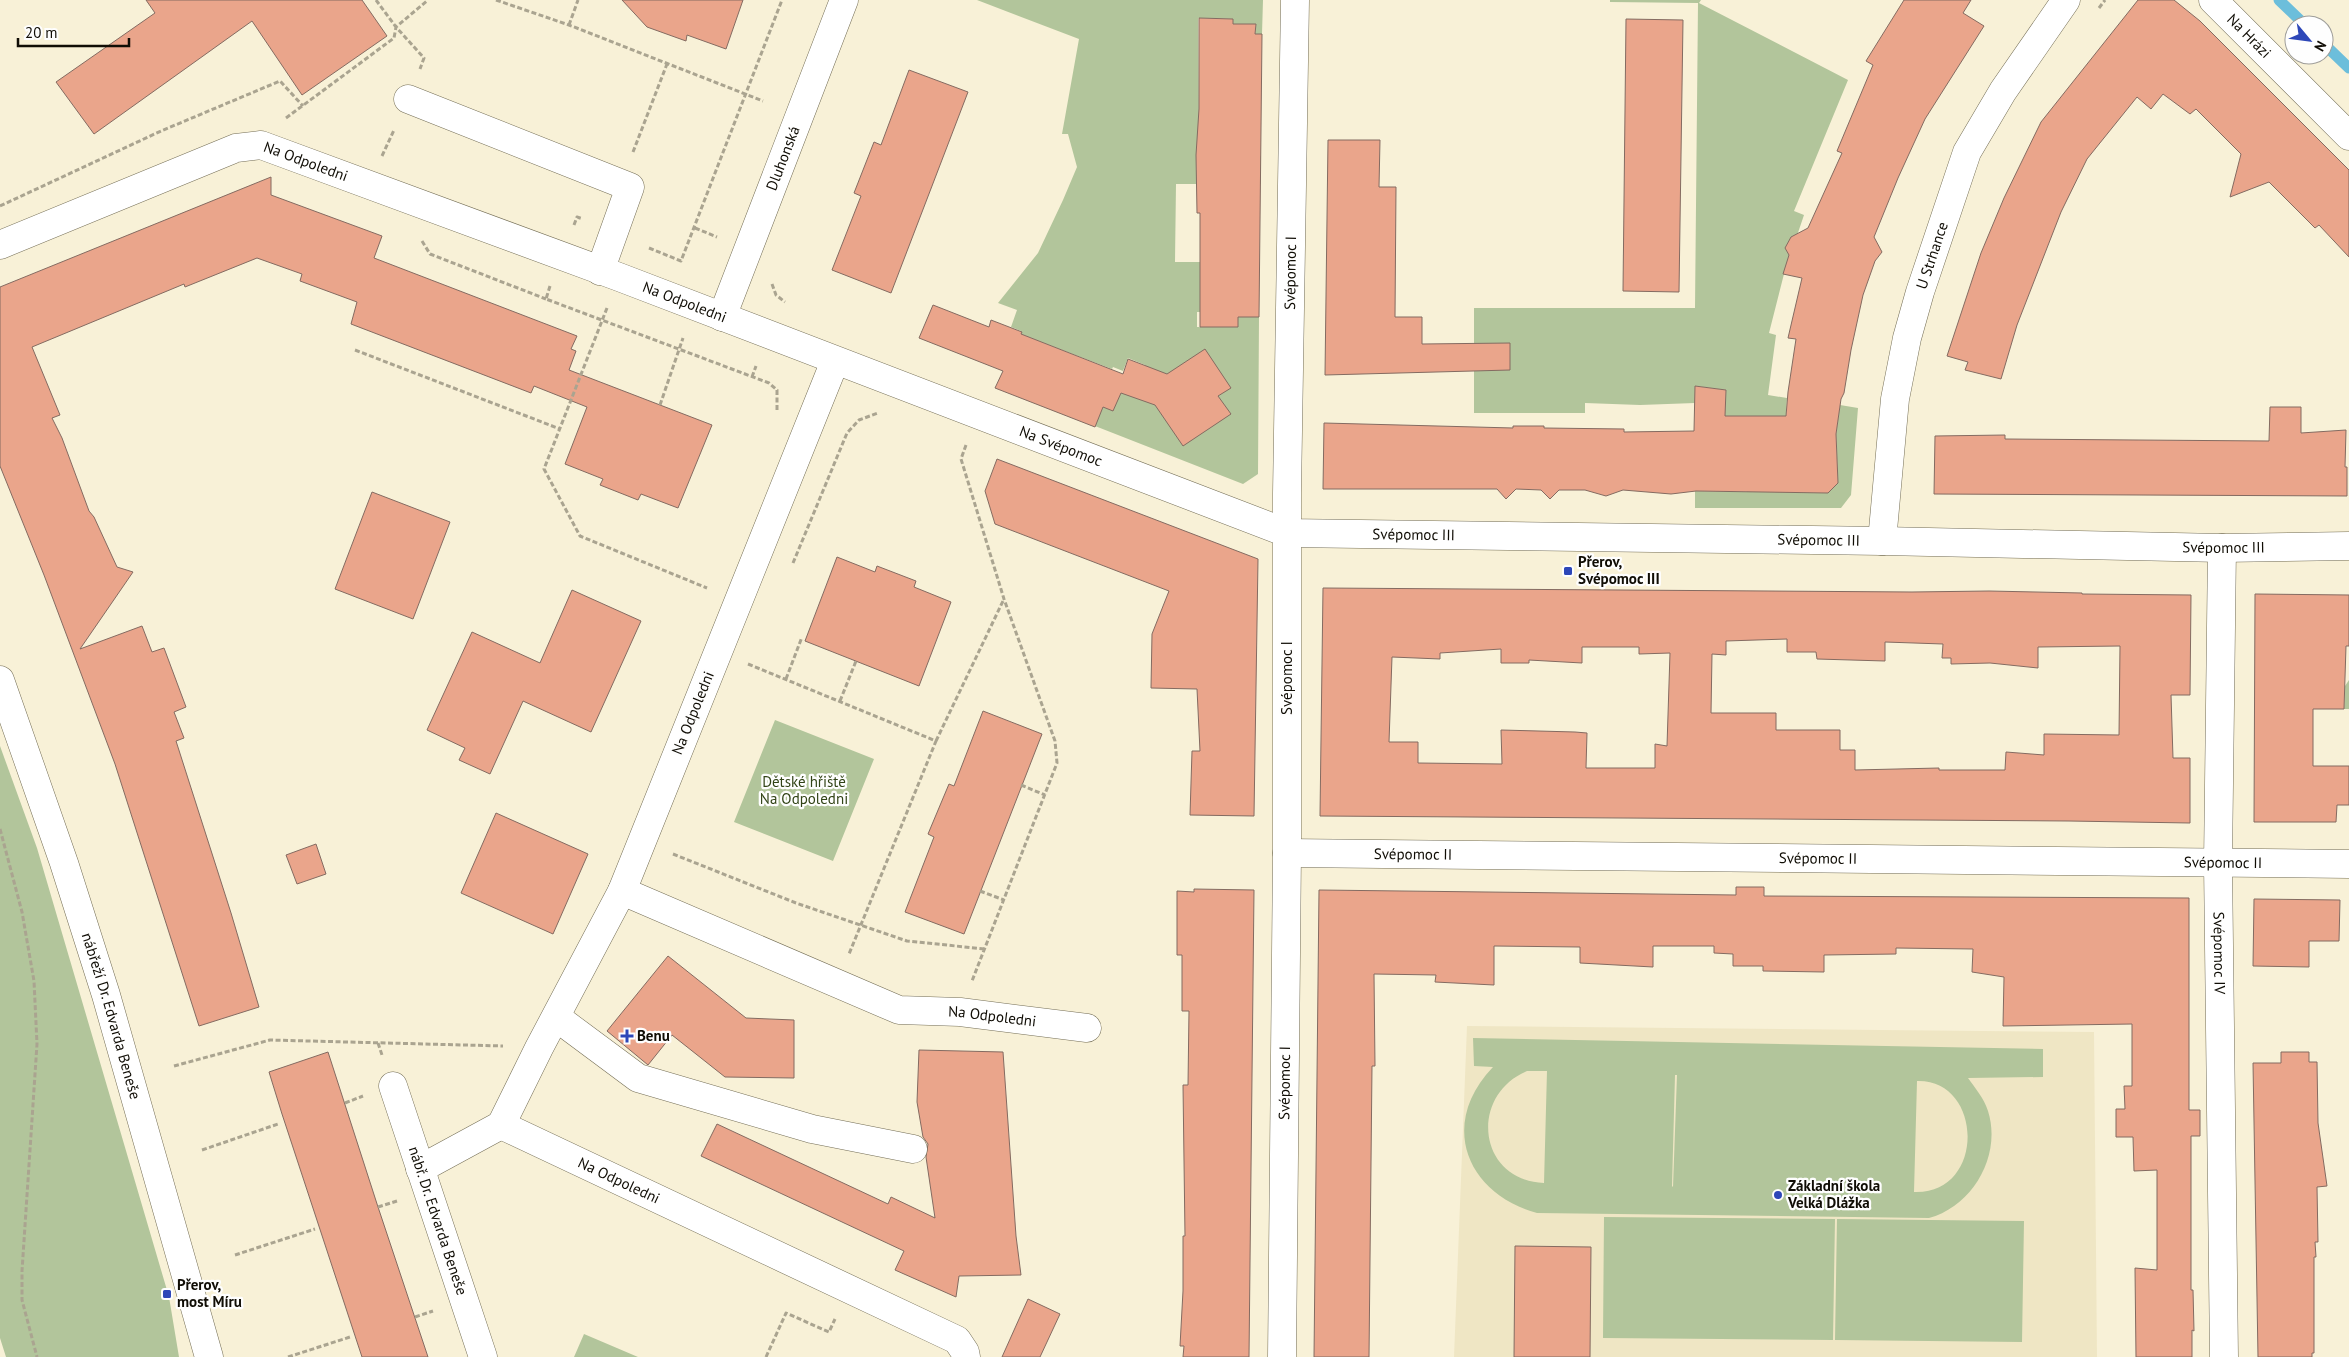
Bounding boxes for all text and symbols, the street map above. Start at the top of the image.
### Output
street label: Na Hrázi [2223,10,2276,62]
scale bar [18,15,129,47]
north arrow [2284,15,2334,65]
text: 20 m [25,23,58,42]
text: N [2310,38,2330,55]
street label: Dluhonská [762,123,804,193]
street label: Na Odpoledni [261,137,351,185]
street label: U Strhance [1912,219,1952,292]
street label: Svépomoc I [1280,236,1300,310]
street label: Na Odpoledni [640,277,729,326]
street label: Na Svépomoc [1017,421,1105,470]
street label: Svépomoc III [1372,524,1455,544]
street label: Svépomoc III [1777,530,1860,550]
street label: Svépomoc III [2182,537,2265,557]
place label: Přerov, Svépomoc III [1578,552,1660,588]
marker: Přerov, Svépomoc III [1562,565,1574,577]
street label: Svépomoc I [1277,641,1296,715]
street label: Na Odpoledni [667,668,718,757]
park label: Dětské hřiště Na Odpoledni [760,772,848,808]
street label: Svépomoc II [1374,844,1452,864]
street label: Svépomoc II [1779,848,1857,868]
street label: Svépomoc II [2184,852,2262,872]
street label: Svépomoc IV [2210,912,2230,995]
street label: nábřeží Dr. Edvarda Beneše [78,930,145,1101]
street label: Na Odpoledni [948,1002,1037,1031]
place label: Benu [637,1026,670,1045]
marker: Benu [621,1030,633,1042]
street label: Svépomoc I [1274,1046,1294,1120]
street label: nábř. Dr. Edvarda Beneše [405,1144,472,1298]
street label: Na Odpoledni [575,1153,663,1208]
place label: Základní škola Velká Dlážka [1787,1176,1880,1212]
marker: Základní škola Velká Dlážka [1772,1189,1784,1201]
place label: Přerov, most Míru [177,1275,242,1311]
marker: Přerov, most Míru [161,1288,173,1300]

